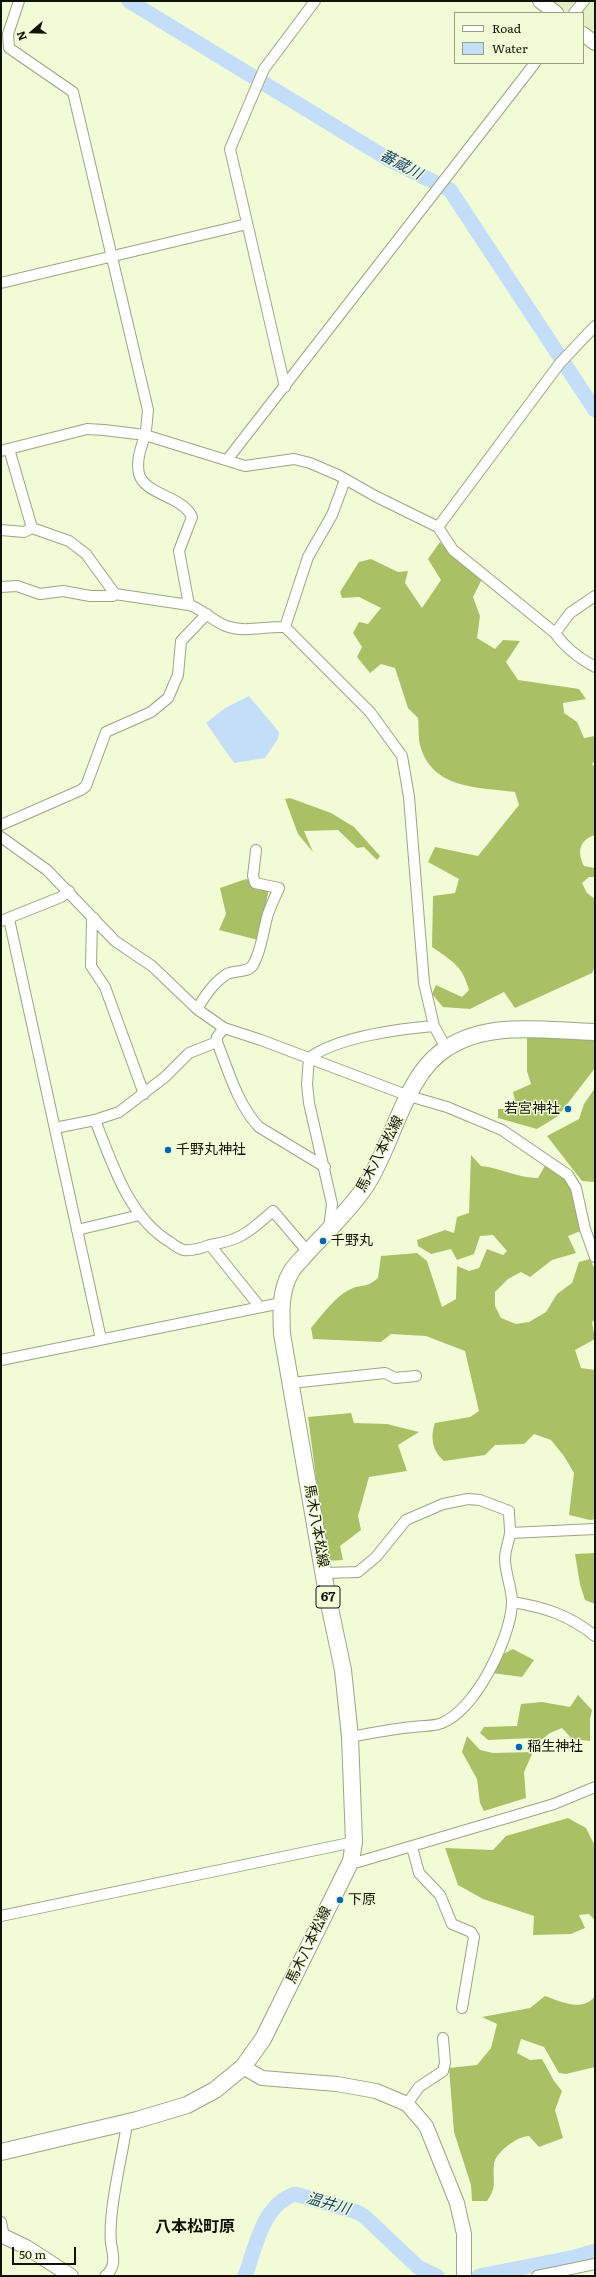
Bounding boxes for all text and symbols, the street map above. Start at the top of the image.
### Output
north arrow [12,12,52,52]
legend [454,12,584,64]
text: Road [492,19,521,37]
text: N [12,29,30,43]
text: Water [492,39,528,57]
water label: 蕃蔵川 [377,146,425,184]
place label: 若宮神社 [504,1101,560,1117]
marker: 若宮神社 [563,1104,573,1114]
street label: 馬木八本松線 [353,1113,407,1195]
place label: 千野丸神社 [176,1142,246,1158]
marker: 千野丸神社 [163,1145,173,1155]
place label: 千野丸 [331,1233,373,1249]
marker: 千野丸 [318,1236,328,1246]
street label: 馬木八本松線 [300,1483,332,1569]
road number: 67 [316,1586,340,1608]
place label: 稲生神社 [527,1739,583,1755]
marker: 稲生神社 [514,1742,524,1752]
place label: 下原 [348,1892,376,1908]
marker: 下原 [335,1895,345,1905]
street label: 馬木八本松線 [283,1904,335,1986]
water label: 温井川 [304,2189,352,2219]
district label: 八本松町原 [155,2217,235,2237]
scale bar [14,2239,78,2265]
text: 50 m [19,2245,46,2263]

